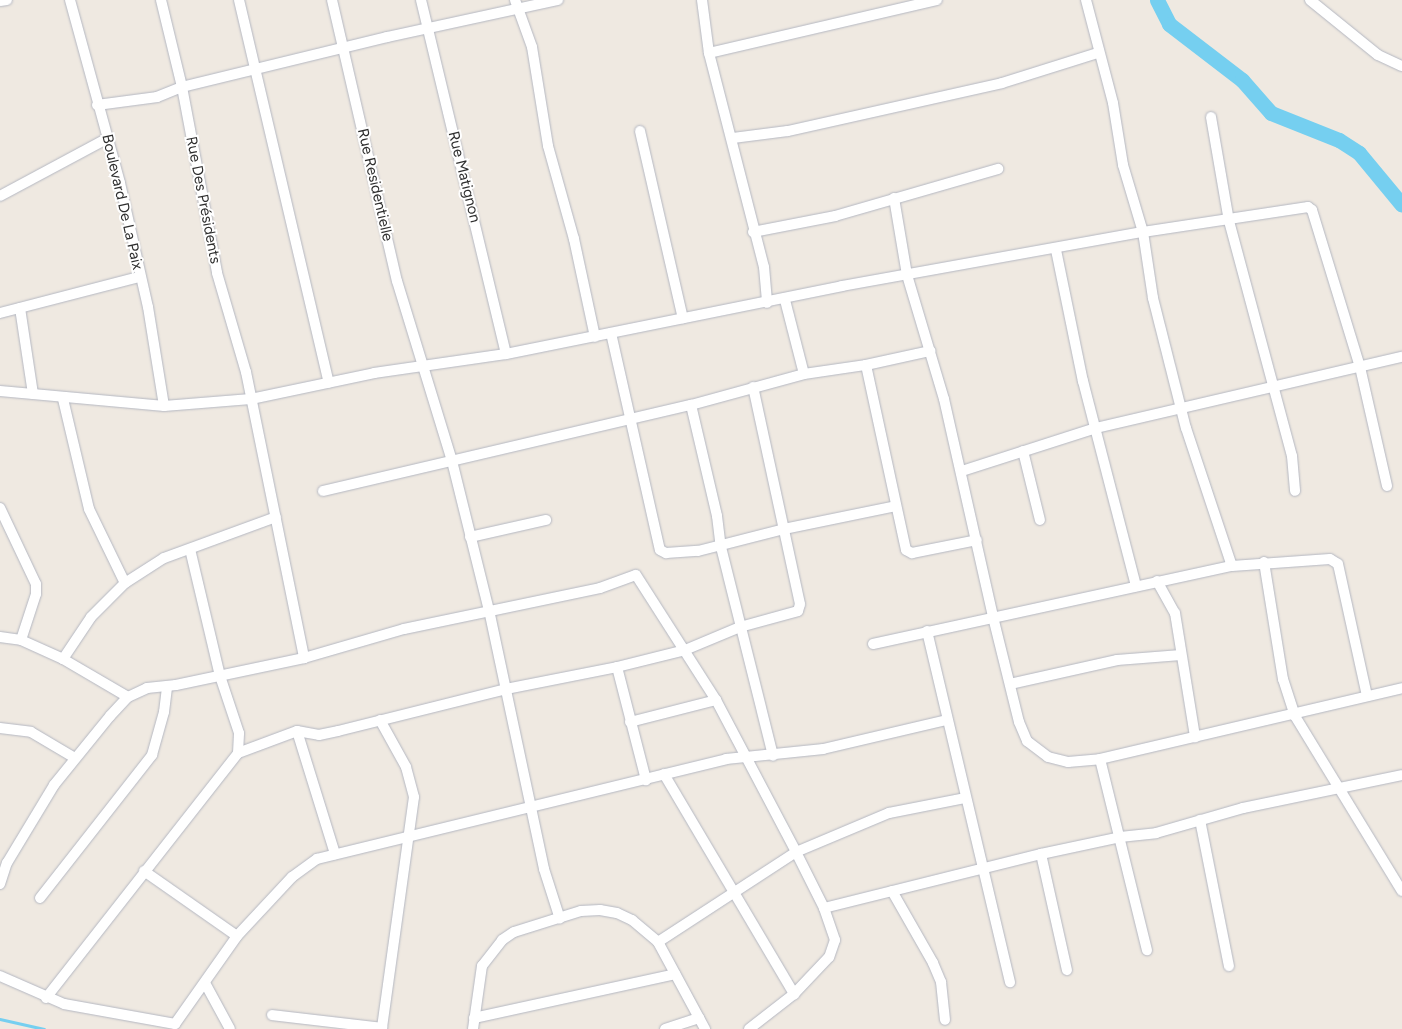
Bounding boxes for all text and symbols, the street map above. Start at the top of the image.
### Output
street label: Rue Residentielle [353,127,397,243]
street label: Rue Matignon [444,130,484,224]
street label: Boulevard De La Paix [98,132,146,272]
street label: Rue Des Présidents [182,135,224,265]

